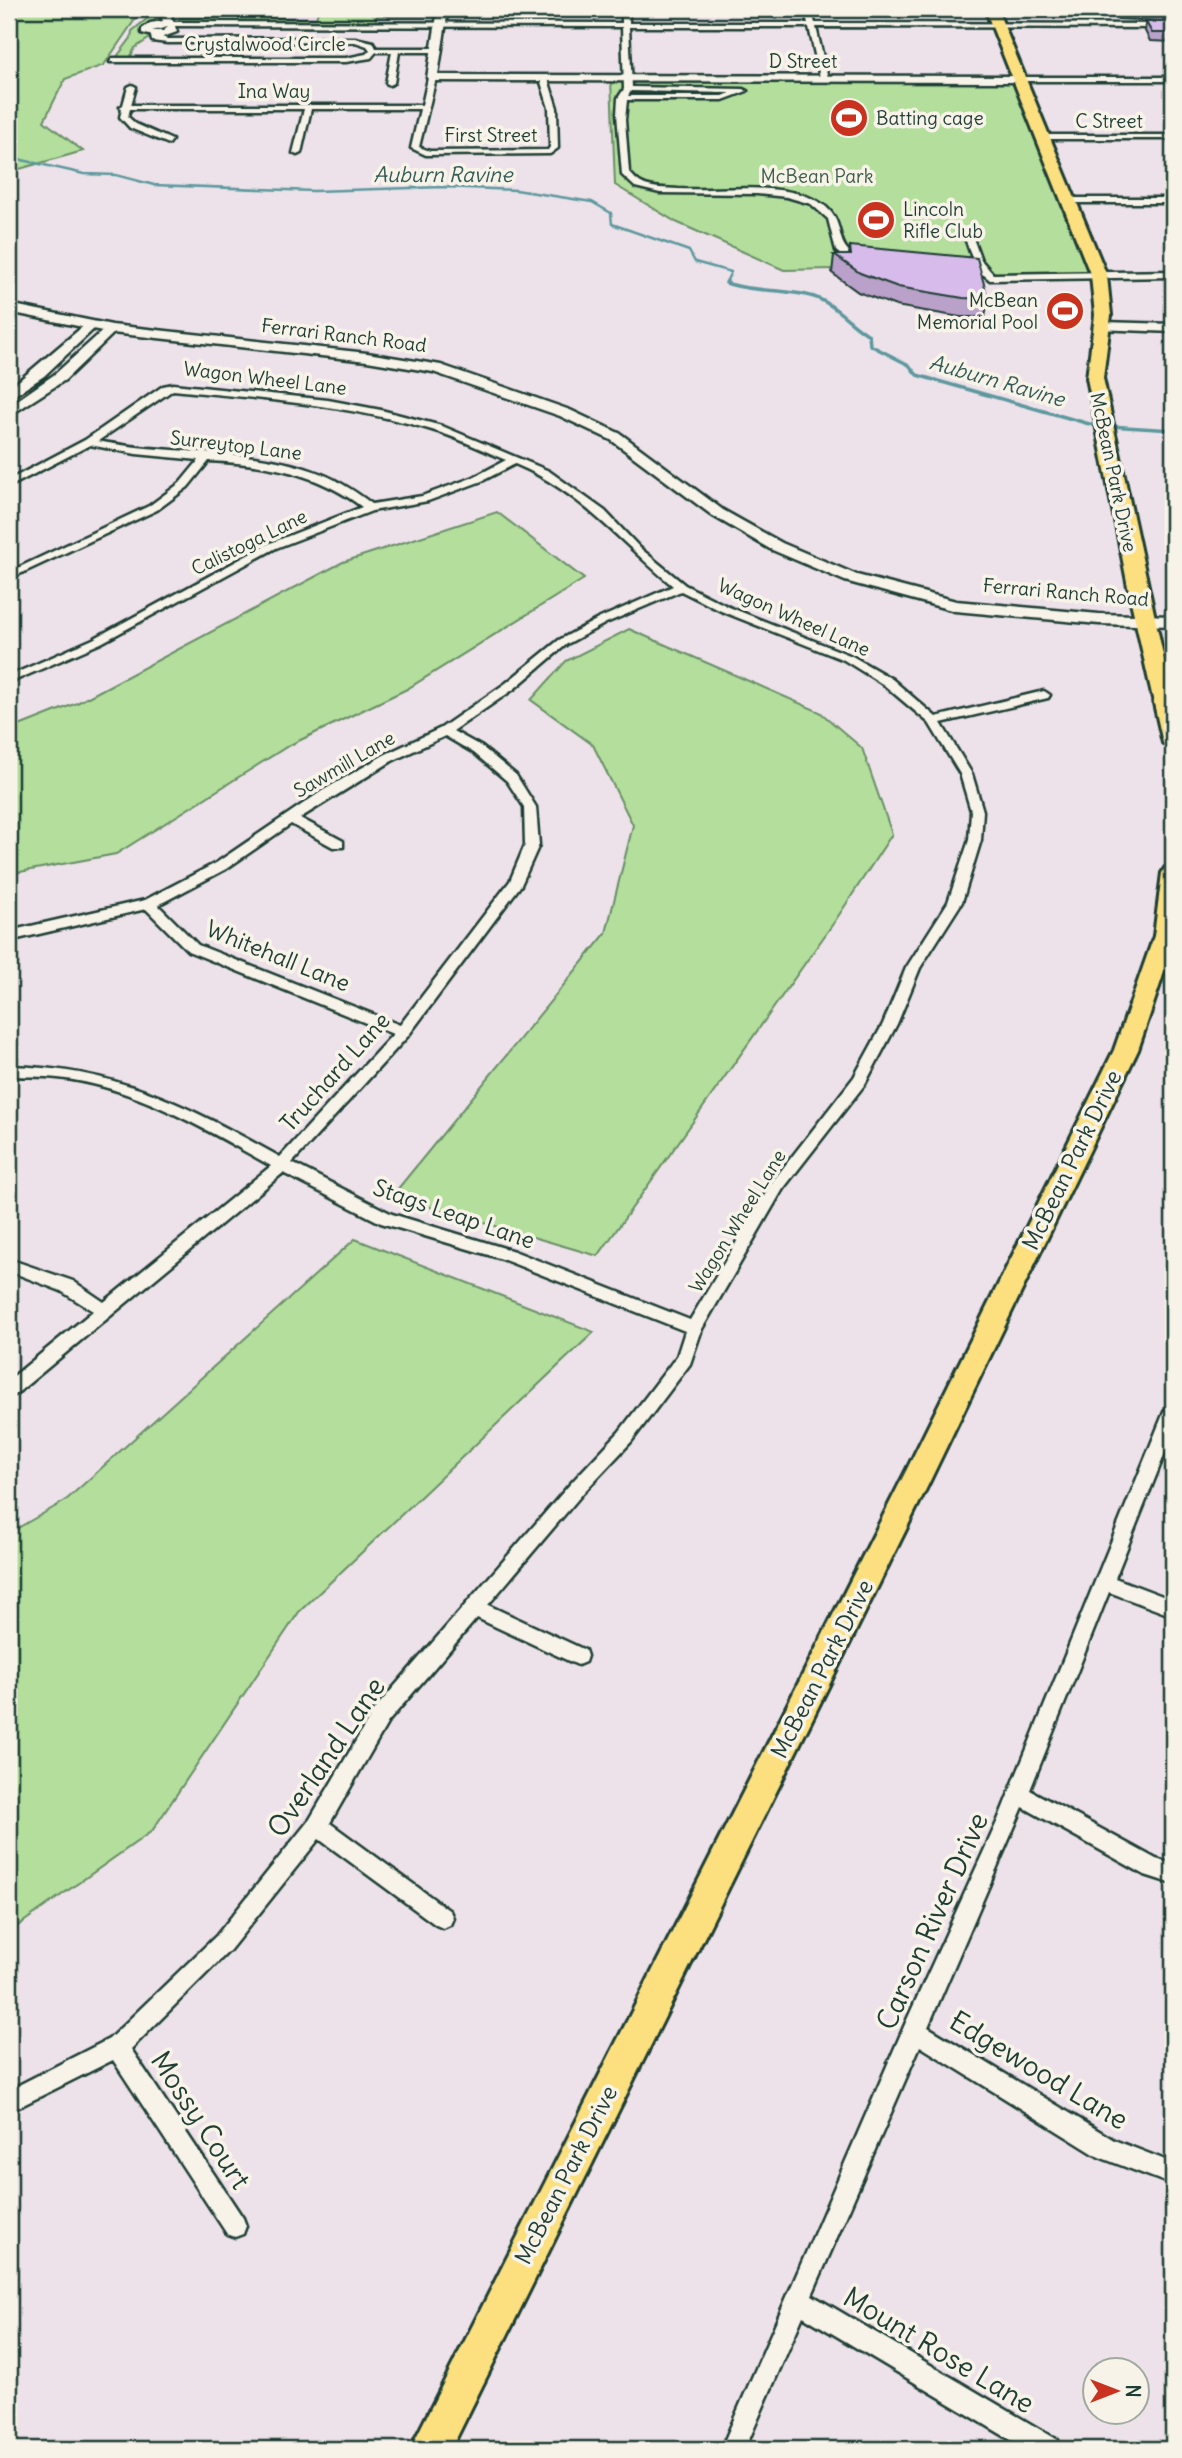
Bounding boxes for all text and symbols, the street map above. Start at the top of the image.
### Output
street label: Crystalwood Circle [184,32,346,56]
street label: D Street [769,49,837,73]
street label: Ina Way [238,79,310,103]
sports icon: Batting cage [828,97,870,139]
place label: Batting cage [876,106,984,130]
street label: C Street [1075,109,1143,133]
street label: First Street [444,123,538,147]
water label: Auburn Ravine [374,161,514,188]
park label: McBean Park [760,164,874,188]
place label: Lincoln Rifle Club [903,197,983,243]
sports icon: Lincoln Rifle Club [855,199,897,241]
place label: McBean Memorial Pool [917,288,1038,334]
sports icon: McBean Memorial Pool [1044,290,1086,332]
street label: Ferrari Ranch Road [260,313,428,357]
water label: Auburn Ravine [927,348,1069,413]
street label: Wagon Wheel Lane [182,356,348,400]
street label: McBean Park Drive [1085,390,1143,554]
street label: Surreytop Lane [169,425,303,465]
street label: Calistoga Lane [187,504,311,580]
street label: Wagon Wheel Lane [714,573,874,661]
street label: Ferrari Ranch Road [982,573,1150,611]
street label: Sawmill Lane [289,725,399,803]
street label: Whitehall Lane [202,914,354,998]
street label: Truchard Lane [273,1006,396,1137]
street label: McBean Park Drive [1015,1065,1128,1255]
street label: Wagon Wheel Lane [683,1145,791,1297]
street label: Stags Leap Lane [370,1172,539,1255]
street label: McBean Park Drive [764,1575,879,1763]
street label: Overland Lane [259,1670,393,1844]
street label: Carson River Drive [868,1807,996,2035]
street label: Edgewood Lane [943,2003,1135,2137]
street label: Mossy Court [143,2044,259,2196]
street label: McBean Park Drive [508,2081,623,2269]
street label: Mount Rose Lane [837,2279,1041,2421]
north arrow [1080,2356,1150,2426]
text: N [1121,2384,1145,2398]

